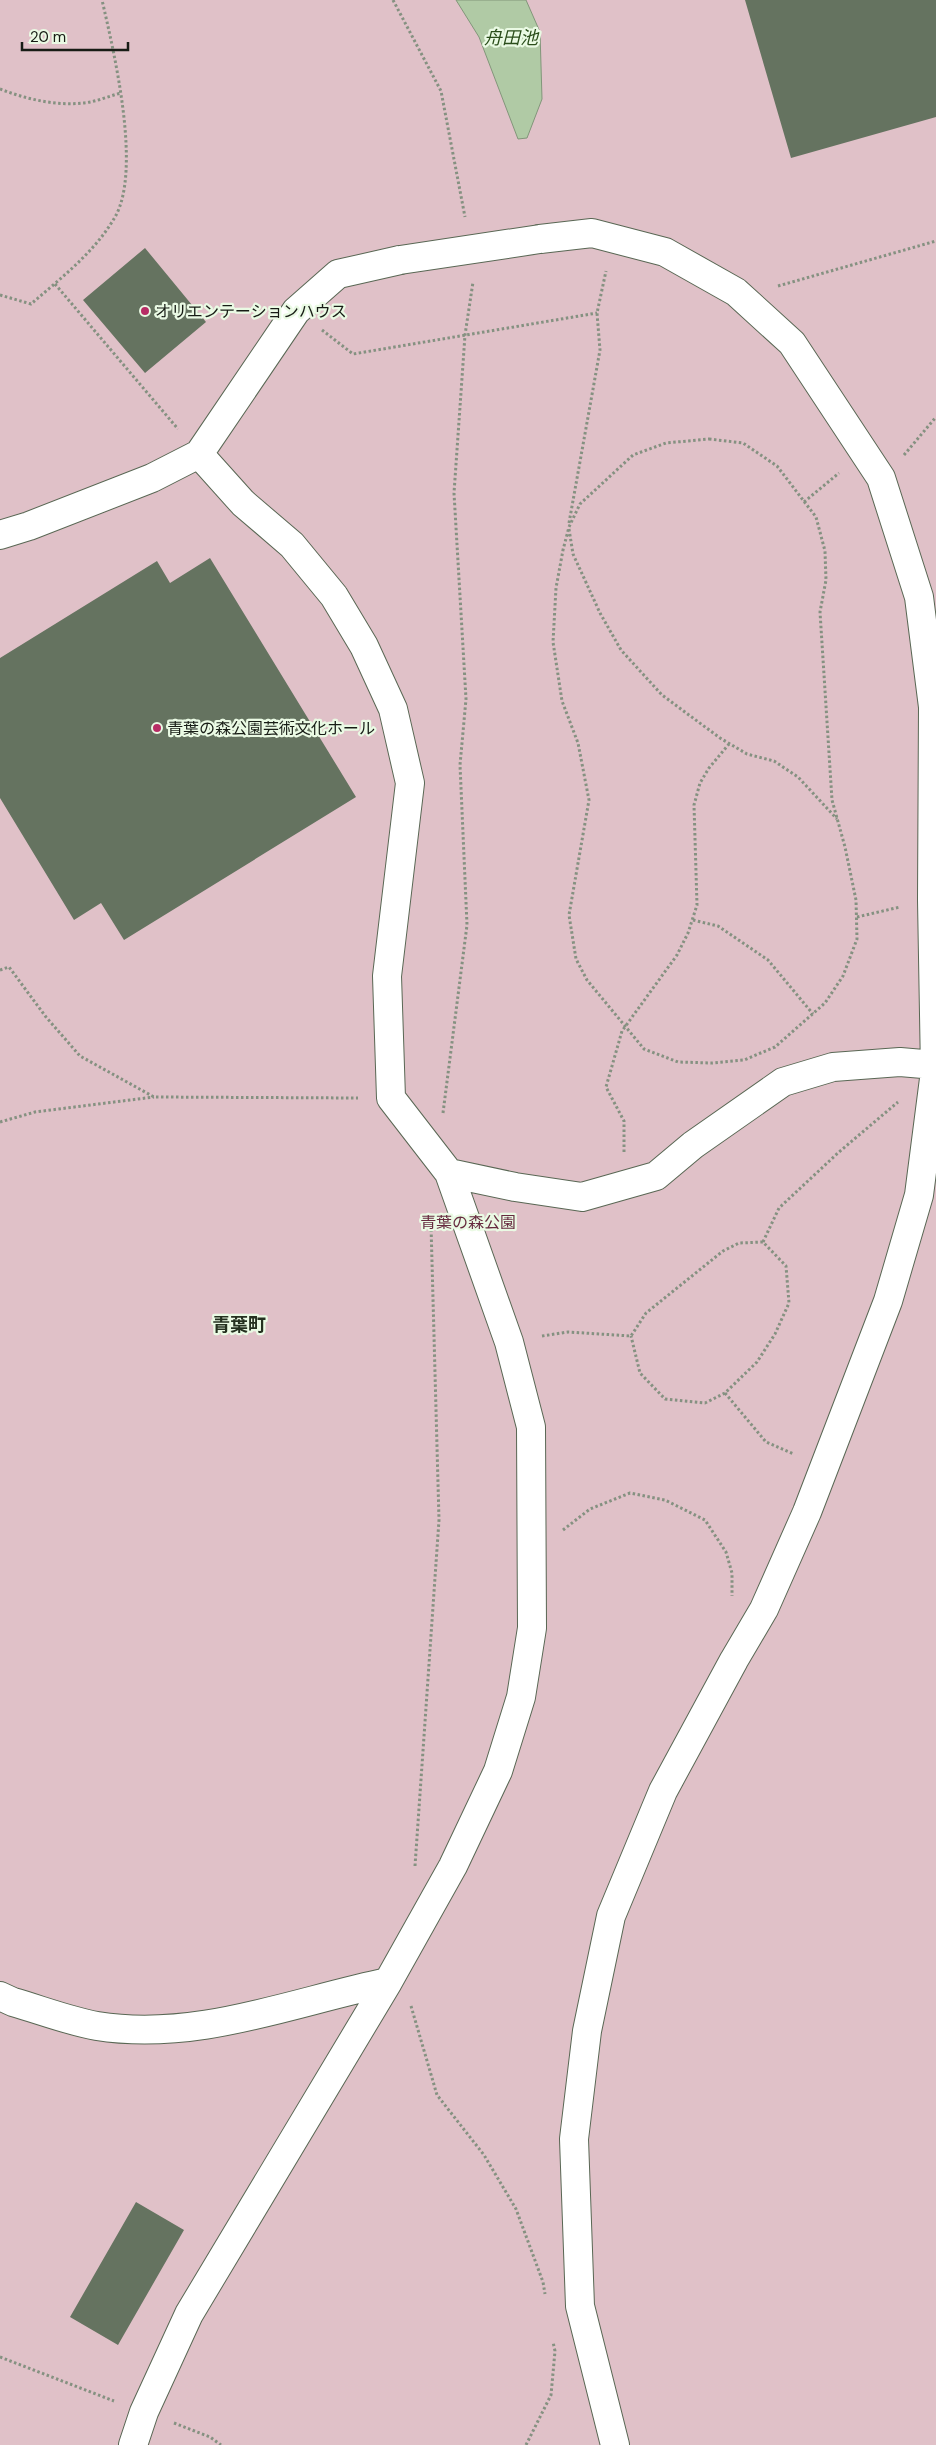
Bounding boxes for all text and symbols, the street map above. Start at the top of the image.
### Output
scale bar [22,20,129,52]
water label: 舟田池 [484,26,540,50]
text: 20 m [30,27,66,47]
place label: オリエンテーションハウス [155,301,347,322]
marker: オリエンテーションハウス [139,305,151,317]
place label: 青葉の森公園芸術文化ホール [167,718,375,739]
marker: 青葉の森公園芸術文化ホール [151,722,163,734]
park label: 青葉の森公園 [420,1212,516,1233]
district label: 青葉町 [212,1313,266,1337]

